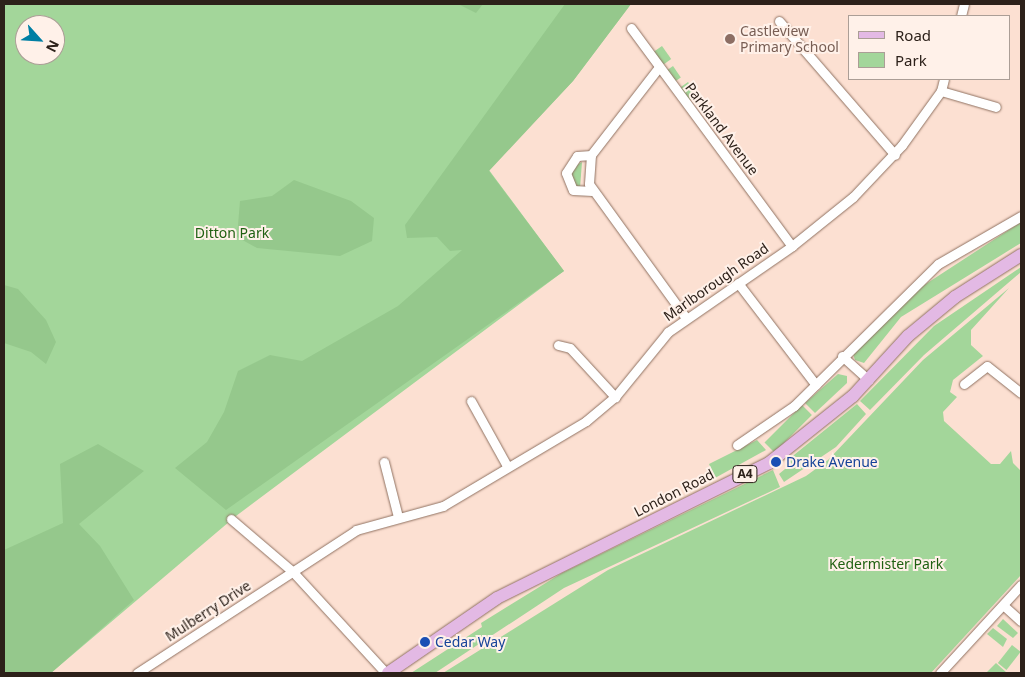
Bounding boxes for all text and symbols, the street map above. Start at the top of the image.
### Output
north arrow [15,15,65,65]
legend [848,15,1010,80]
place label: Castleview Primary School [740,23,839,56]
text: Road [895,25,931,45]
marker: Castleview Primary School [724,33,736,45]
text: N [42,37,64,56]
text: Park [895,50,927,70]
street label: Parkland Avenue [682,80,762,178]
park label: Ditton Park [195,225,269,241]
street label: Marlborough Road [660,240,772,324]
place label: Drake Avenue [786,454,878,470]
marker: Drake Avenue [770,456,782,468]
road number: A4 [731,464,759,484]
street label: London Road [631,466,717,520]
park label: Kedermister Park [829,556,943,572]
street label: Mulberry Drive [162,577,254,645]
place label: Cedar Way [435,634,505,650]
marker: Cedar Way [419,636,431,648]

